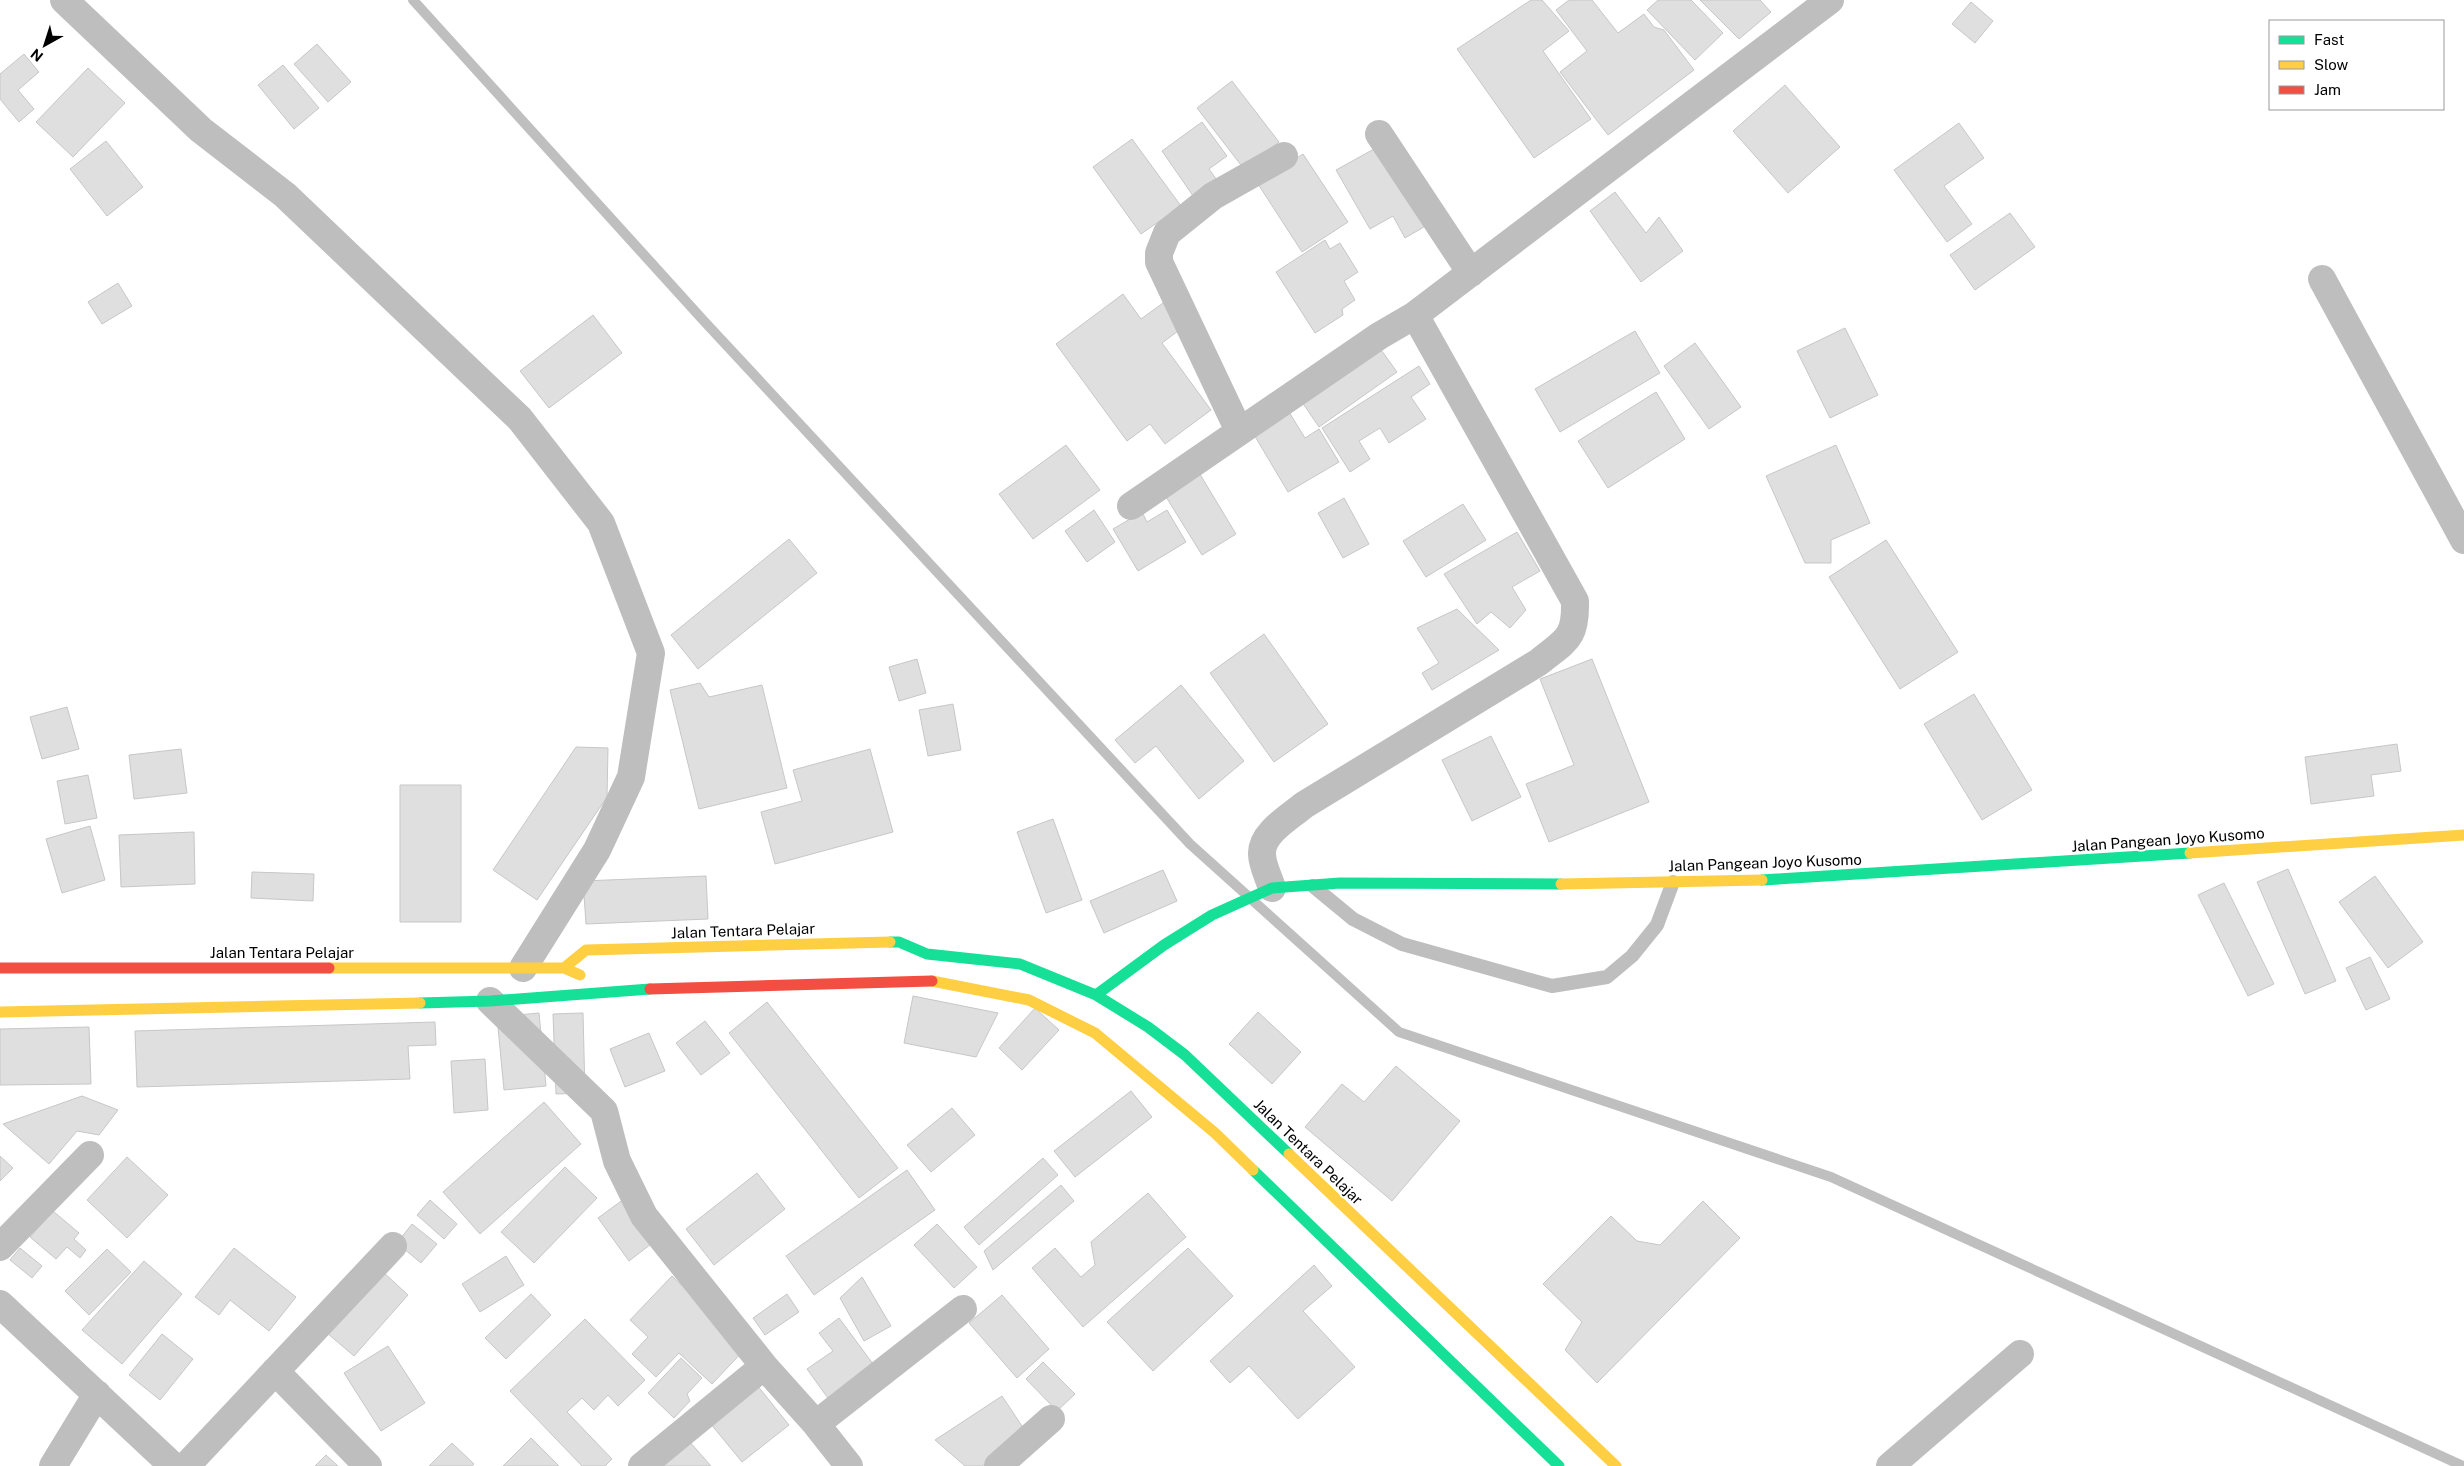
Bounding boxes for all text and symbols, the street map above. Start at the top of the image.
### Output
north arrow [20,20,70,70]
legend [2269,20,2444,110]
text: Fast [2314,31,2344,48]
text: N [28,45,46,65]
text: Slow [2314,56,2349,73]
text: Jam [2314,81,2341,98]
street label: Jalan Pangean Joyo Kusomo [2071,824,2265,855]
street label: Jalan Pangean Joyo Kusomo [1668,851,1862,874]
street label: Jalan Tentara Pelajar [671,919,815,942]
street label: Jalan Tentara Pelajar [210,944,354,961]
street label: Jalan Tentara Pelajar [1251,1095,1366,1208]

